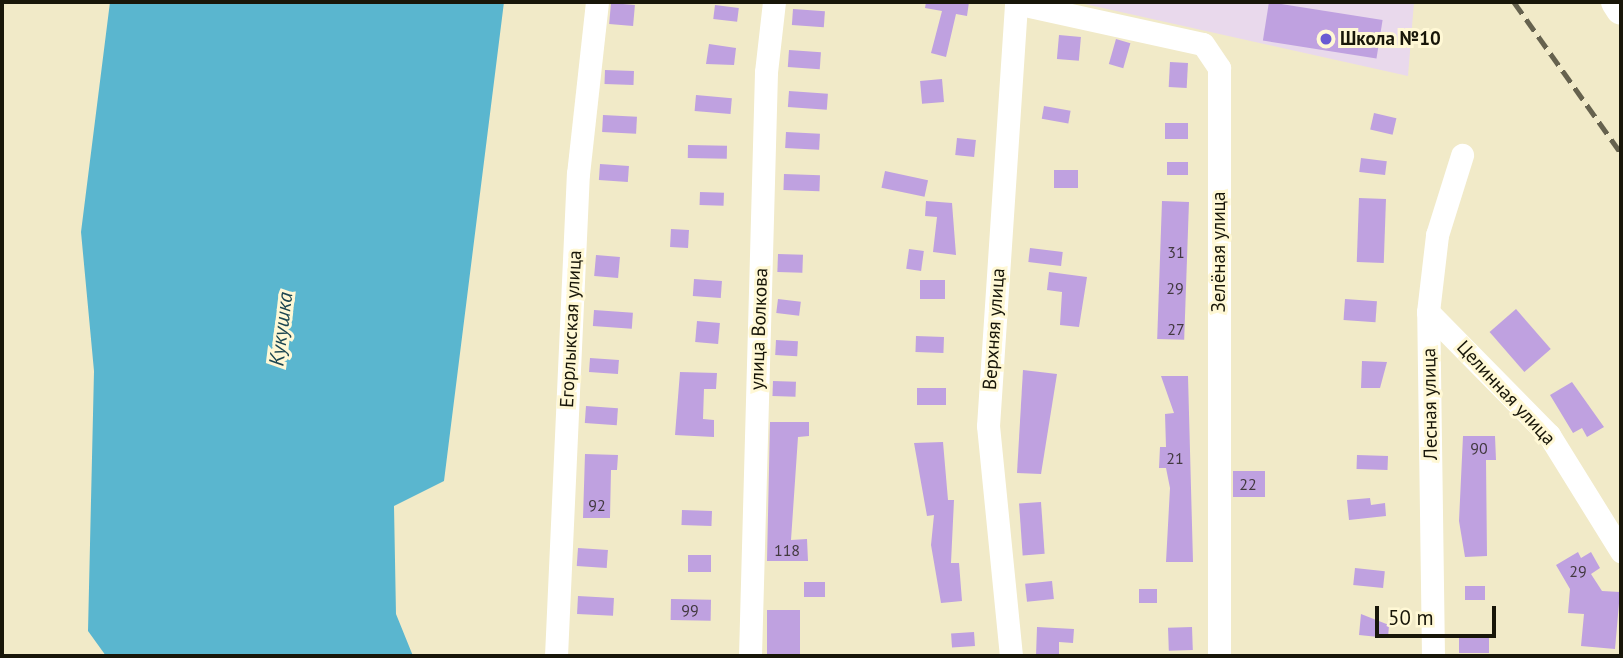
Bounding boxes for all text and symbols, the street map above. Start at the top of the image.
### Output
place label: Школа №10 [1340,28,1441,50]
marker: Школа №10 [1318,31,1334,47]
street label: Зелёная улица [1208,192,1230,312]
house number: 31 [1167,242,1185,262]
street label: Егорлыкская улица [555,250,587,408]
street label: Верхняя улица [978,267,1010,391]
street label: улица Волкова [745,268,773,390]
house number: 29 [1166,278,1184,298]
water label: Кукушка [264,291,298,367]
house number: 27 [1167,319,1185,339]
street label: Целинная улица [1452,336,1560,450]
street label: Лесная улица [1418,348,1442,460]
house number: 90 [1470,438,1488,458]
house number: 21 [1166,448,1184,468]
house number: 22 [1239,474,1257,494]
house number: 92 [588,495,606,515]
house number: 118 [774,540,800,560]
house number: 29 [1569,561,1587,581]
scale bar [1378,592,1499,636]
house number: 99 [681,600,699,620]
text: 50 m [1388,604,1434,631]

